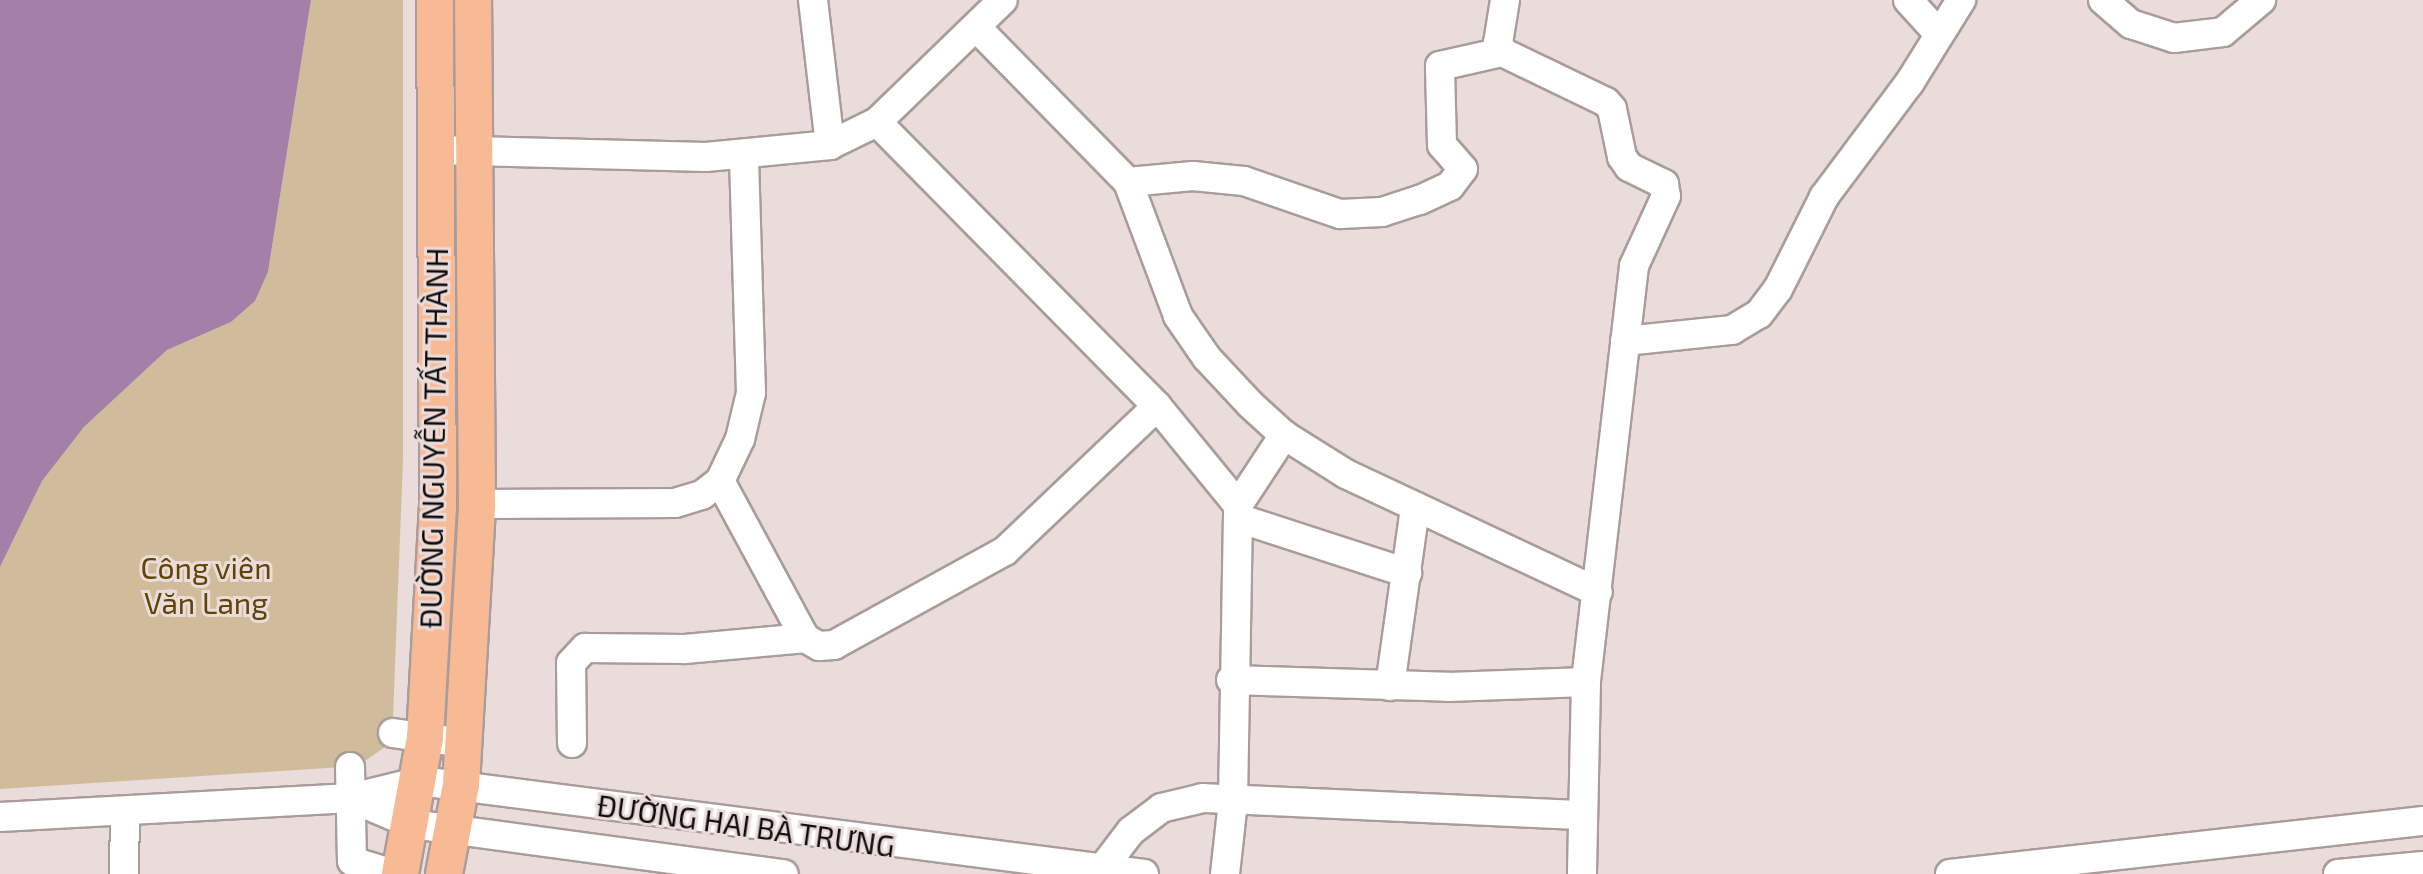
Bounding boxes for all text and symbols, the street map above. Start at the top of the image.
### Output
street label: ĐƯỜNG NGUYỄN TẤT THÀNH [412,246,454,630]
park label: Công viên Văn Lang [140,549,272,620]
street label: ĐƯỜNG HAI BÀ TRƯNG [594,786,898,864]

